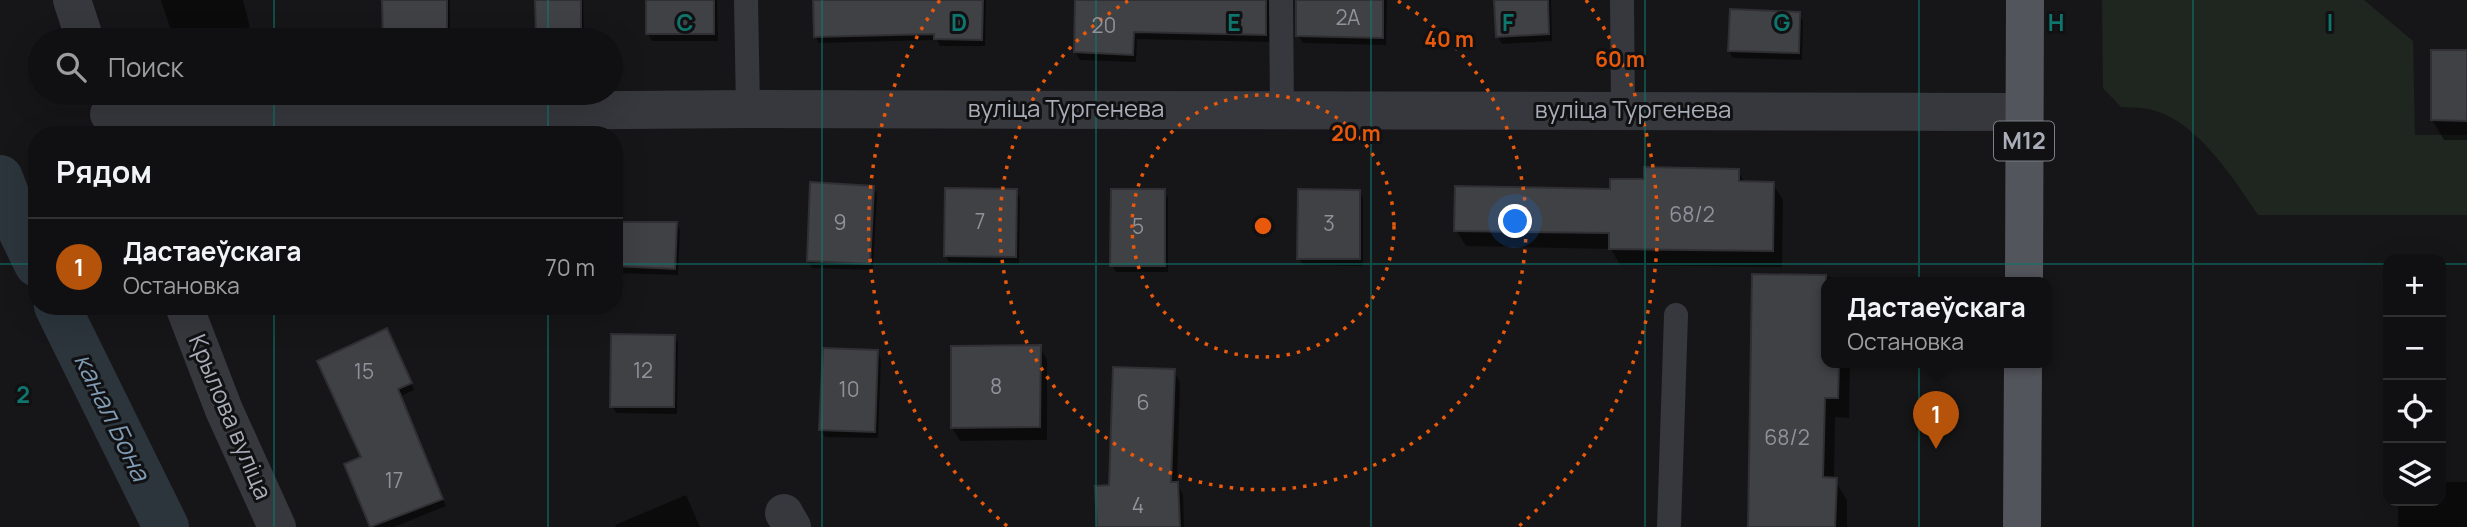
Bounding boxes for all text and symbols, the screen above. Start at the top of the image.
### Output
house number: 2А [1336,3,1360,31]
text: C [677,6,694,38]
text: D [951,6,967,38]
text: E [1227,6,1241,38]
text: F [1502,6,1514,38]
text: G [1774,6,1791,38]
text: H [2048,6,2064,38]
text: I [2327,6,2333,38]
house number: 20 [1092,11,1116,39]
text: 40 m [1424,25,1474,53]
search box [28,28,623,105]
text: 60 m [1595,45,1645,73]
icon: search [52,48,90,86]
text: Поиск [108,49,183,85]
street label: вуліца Тургенева [968,91,1164,124]
street label: вуліца Тургенева [1535,92,1731,125]
text: 20 m [1331,119,1381,147]
road number: М12 [1994,122,2054,160]
text: Рядом [56,151,152,192]
house number: 68/2 [1669,200,1715,228]
your location [1498,204,1532,238]
house number: 7 [975,207,985,235]
house number: 9 [833,208,847,236]
house number: 3 [1323,209,1335,237]
house number: 5 [1132,212,1144,240]
centre of rings [1251,214,1275,238]
text: Дастаеўскага [123,233,301,269]
text: 1 [74,251,84,283]
text: 70 m [545,251,595,283]
map controls [2383,254,2446,506]
button: + [2383,254,2446,317]
text: Остановка [123,269,240,301]
popup [1821,277,2052,368]
text: Дастаеўскага [1847,289,2026,325]
button: − [2383,317,2446,380]
text: Остановка [1847,325,1964,357]
street label: Крылова вуліца [182,329,281,504]
water label: канал Бона [66,347,160,488]
house number: 12 [633,356,653,384]
house number: 15 [354,357,374,385]
house number: 8 [990,372,1002,400]
house number: 10 [839,375,860,403]
text: 2 [16,378,30,410]
button: locate [2383,380,2446,443]
house number: 6 [1136,388,1150,416]
pin: 1 [1913,391,1959,449]
house number: 68/2 [1764,423,1810,451]
button: layers [2383,443,2446,506]
house number: 17 [385,466,403,494]
house number: 4 [1132,491,1144,519]

